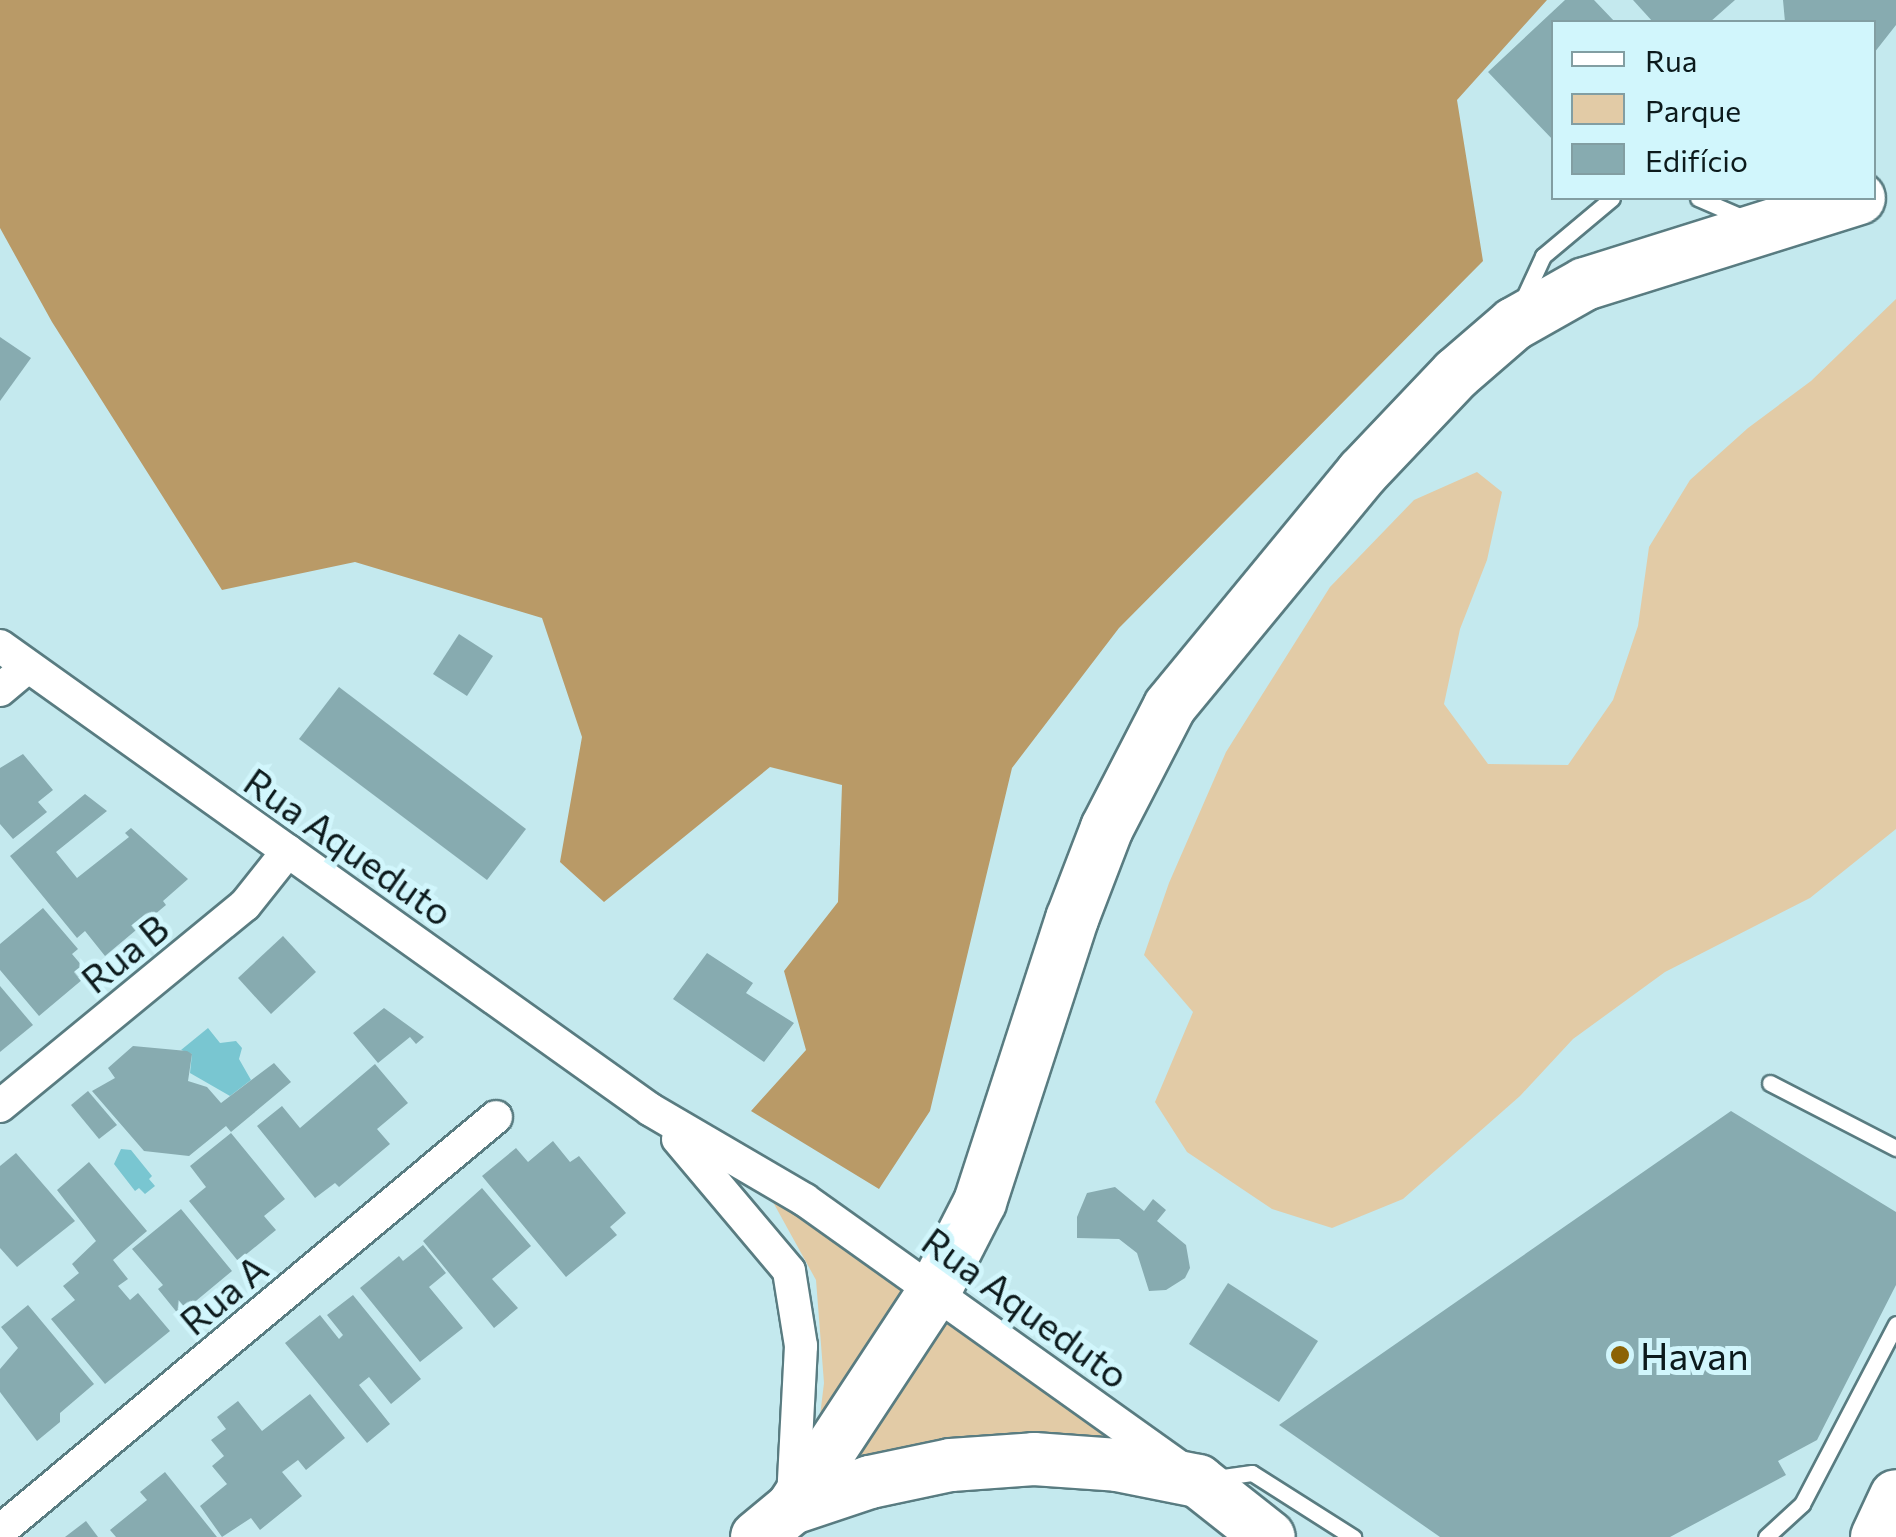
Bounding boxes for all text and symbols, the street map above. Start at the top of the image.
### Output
legend [1551,20,1876,200]
text: Rua [1645,41,1697,78]
text: Parque [1645,91,1741,128]
text: Edifício [1645,141,1748,178]
street label: Rua Aqueduto [236,757,462,935]
street label: Rua B [72,904,176,1002]
street label: Rua Aqueduto [914,1217,1138,1397]
street label: Rua A [170,1244,276,1344]
place label: Havan [1640,1332,1749,1378]
marker: Havan [1609,1344,1631,1366]

